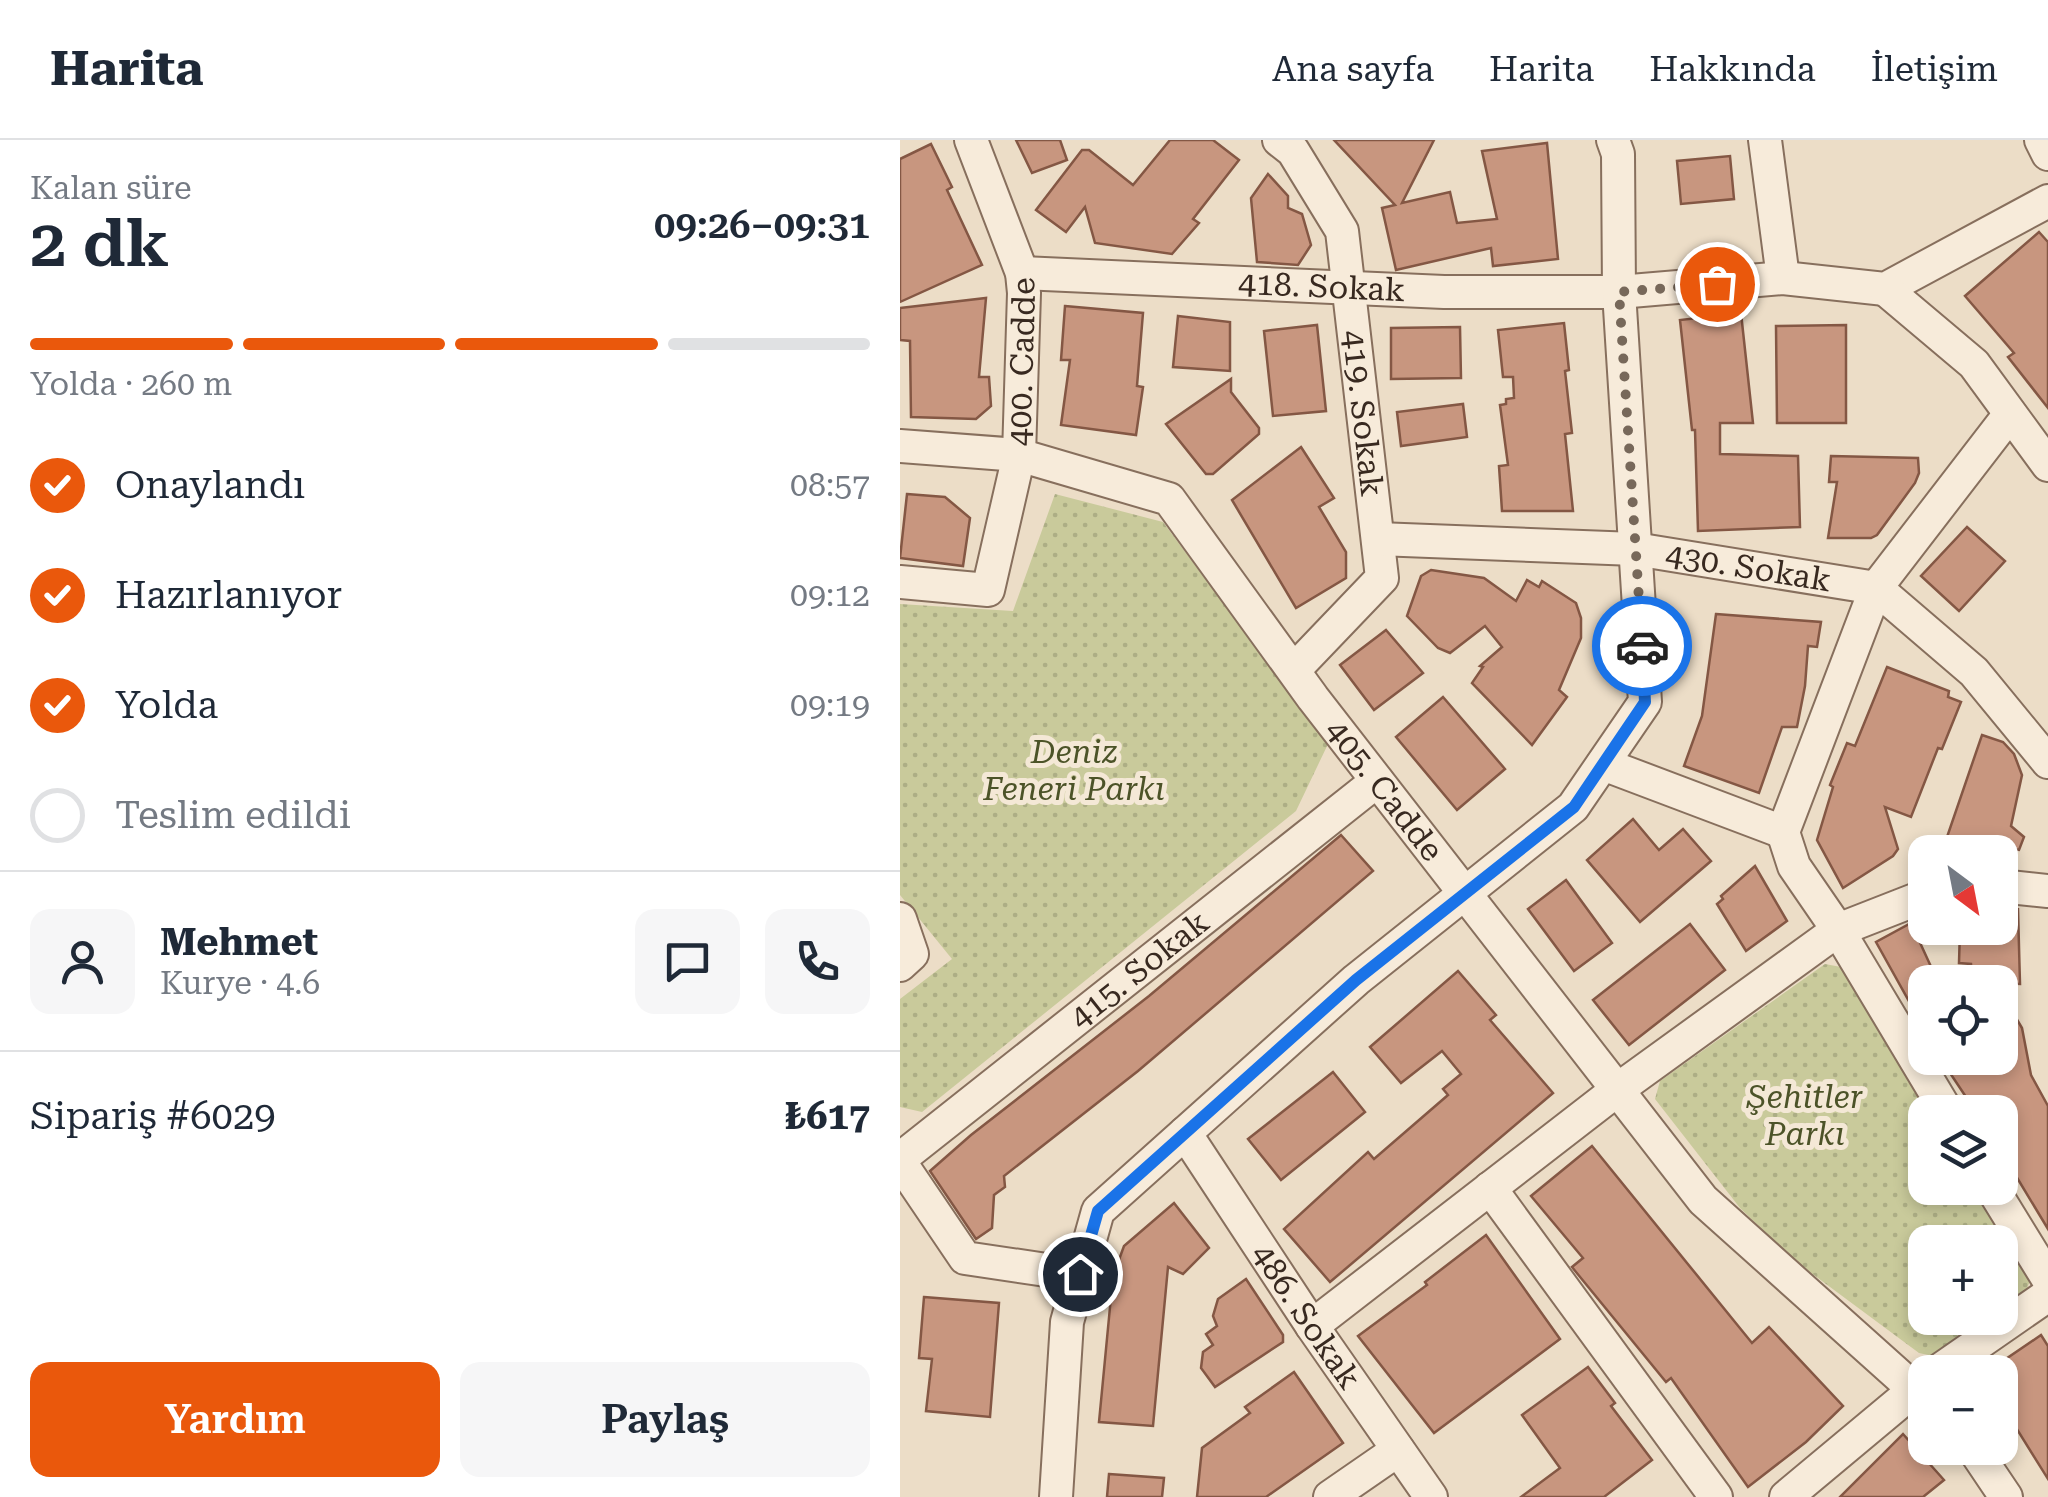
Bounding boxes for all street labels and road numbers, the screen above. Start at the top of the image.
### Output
street label: 418. Sokak [1237,264,1406,309]
street label: 400. Cadde [1000,276,1043,447]
street label: 419. Sokak [1335,328,1391,498]
street label: 430. Sokak [1663,535,1834,599]
street label: 405. Cadde [1318,712,1451,868]
street label: 415. Sokak [1062,903,1216,1036]
street label: 486. Sokak [1244,1237,1369,1396]

